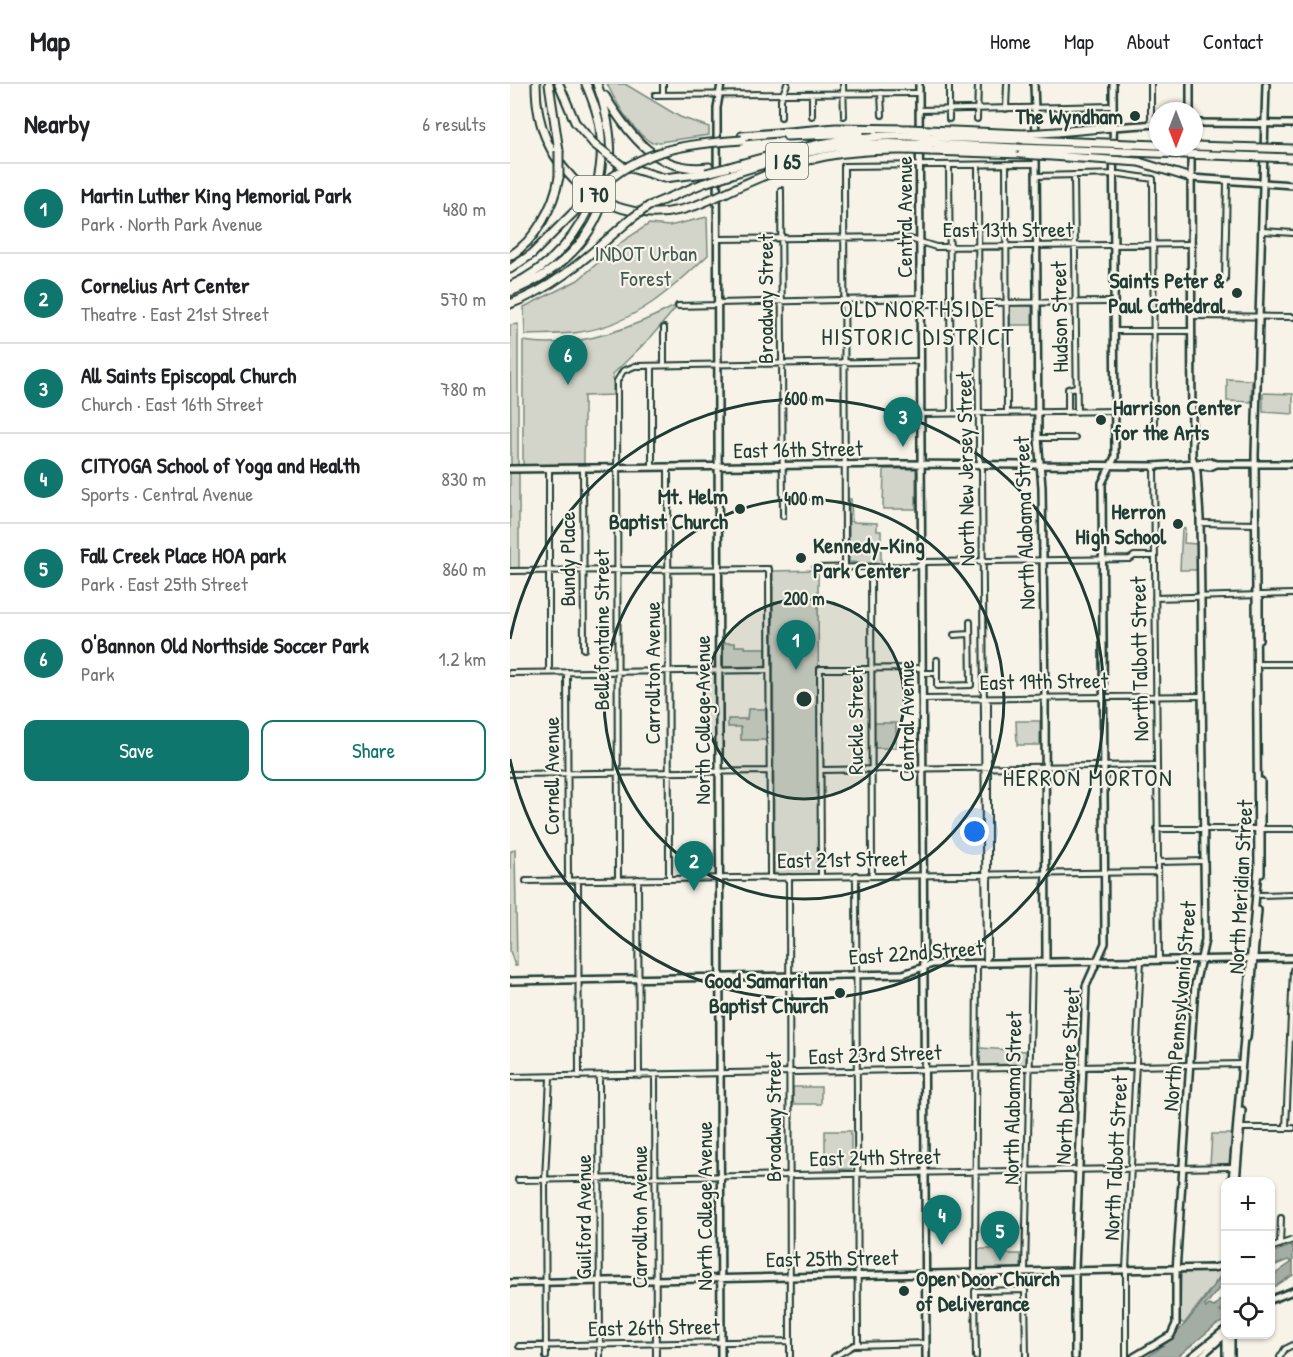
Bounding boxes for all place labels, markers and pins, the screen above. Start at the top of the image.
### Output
place label: The Wyndham [1014,101,1123,132]
marker: The Wyndham [1128,109,1142,123]
place label: Saints Peter & Paul Cathedral [1108,265,1226,320]
marker: Saints Peter & Paul Cathedral [1230,286,1244,300]
pin: 6 [548,336,588,385]
place label: Harrison Center for the Arts [1113,392,1242,447]
pin: 3 [884,398,922,447]
marker: Harrison Center for the Arts [1094,413,1108,427]
place label: Mt. Helm Baptist Church [609,481,729,537]
place label: Herron High School [1075,496,1167,552]
marker: Mt. Helm Baptist Church [733,502,747,516]
marker: Herron High School [1171,517,1185,531]
place label: Kennedy-King Park Center [813,530,925,585]
marker: Kennedy-King Park Center [794,551,808,565]
pin: 1 [776,620,816,670]
centre of rings [794,689,814,709]
pin: 2 [674,842,714,891]
place label: Good Samaritan Baptist Church [704,965,829,1021]
marker: Good Samaritan Baptist Church [833,986,847,1000]
pin: 4 [922,1196,962,1245]
pin: 5 [980,1212,1020,1261]
place label: Open Door Church of Deliverance [916,1263,1060,1318]
marker: Open Door Church of Deliverance [897,1284,911,1298]

